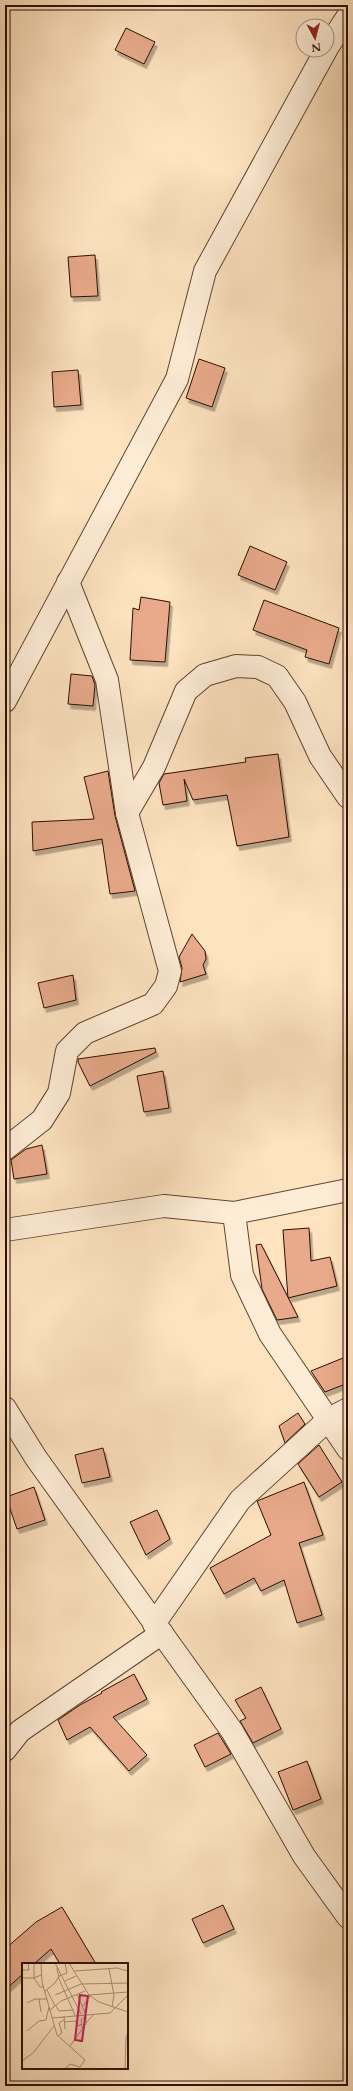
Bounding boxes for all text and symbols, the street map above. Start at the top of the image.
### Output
north arrow [295,18,335,58]
text: N [310,39,322,56]
inset map [22,1963,128,2069]

